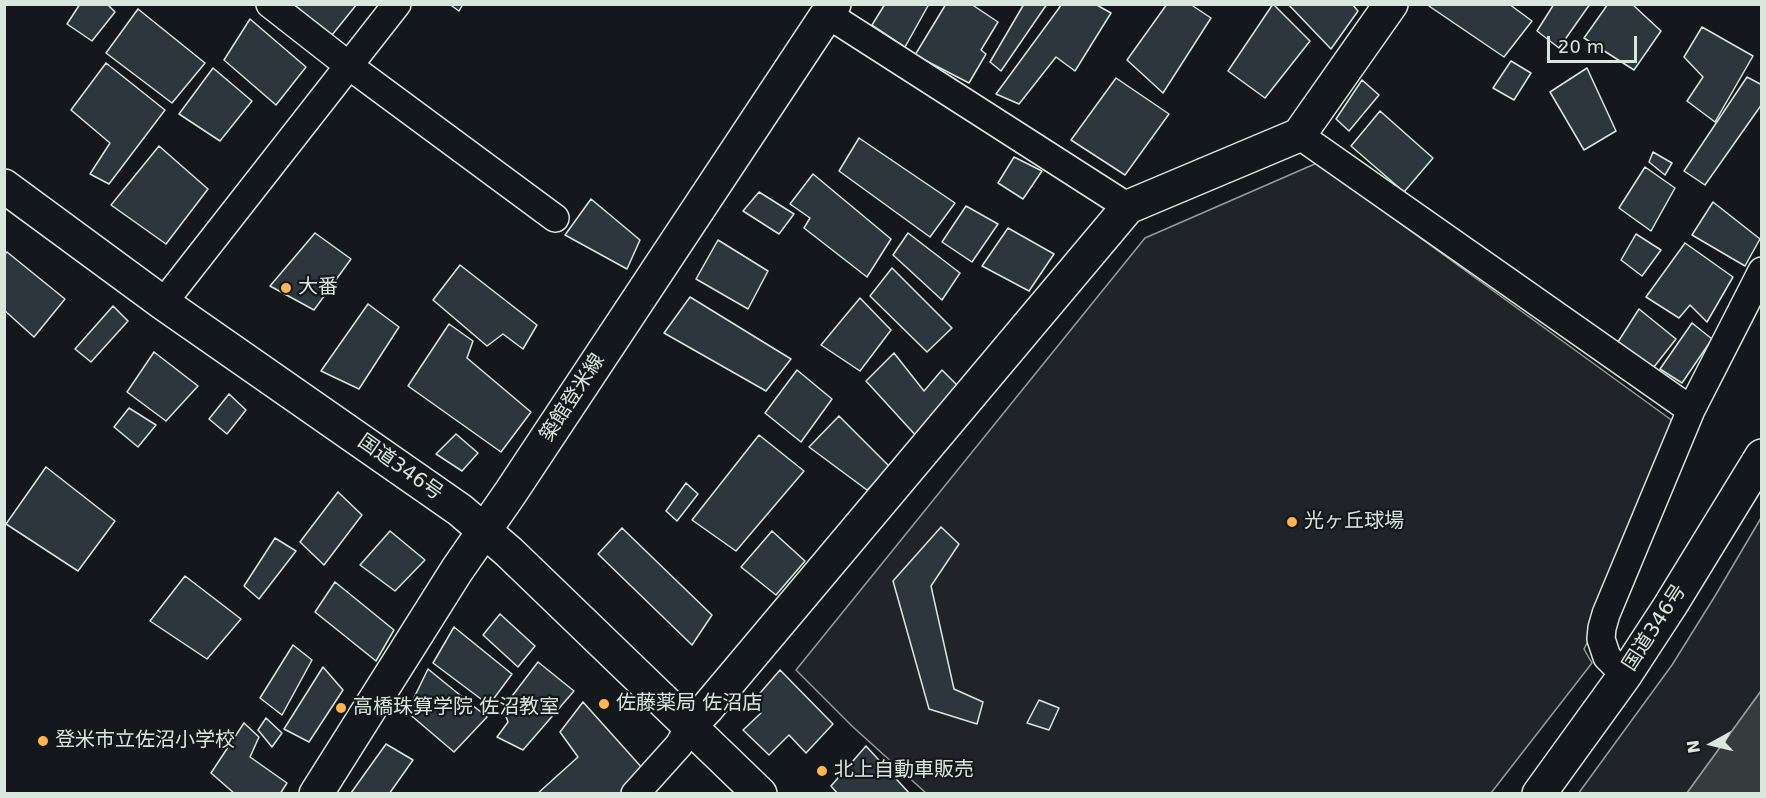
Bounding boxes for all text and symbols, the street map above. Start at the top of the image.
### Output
scale bar [1550,24,1640,62]
text: 20 m [1558,36,1604,57]
place label: 大番 [298,276,338,300]
marker: 大番 [279,281,293,295]
street label: 築館登米線 [536,350,610,446]
street label: 国道346号 [353,430,447,506]
place label: 光ヶ丘球場 [1304,510,1404,534]
marker: 光ヶ丘球場 [1285,515,1299,529]
street label: 国道346号 [1618,580,1692,676]
place label: 佐藤薬局 佐沼店 [616,692,762,716]
place label: 高橋珠算学院 佐沼教室 [353,696,559,720]
marker: 佐藤薬局 佐沼店 [597,697,611,711]
marker: 高橋珠算学院 佐沼教室 [334,701,348,715]
north arrow [1682,714,1742,774]
place label: 登米市立佐沼小学校 [55,729,235,753]
marker: 登米市立佐沼小学校 [36,734,50,748]
text: N [1683,739,1704,755]
place label: 北上自動車販売 [834,759,974,783]
marker: 北上自動車販売 [815,764,829,778]

